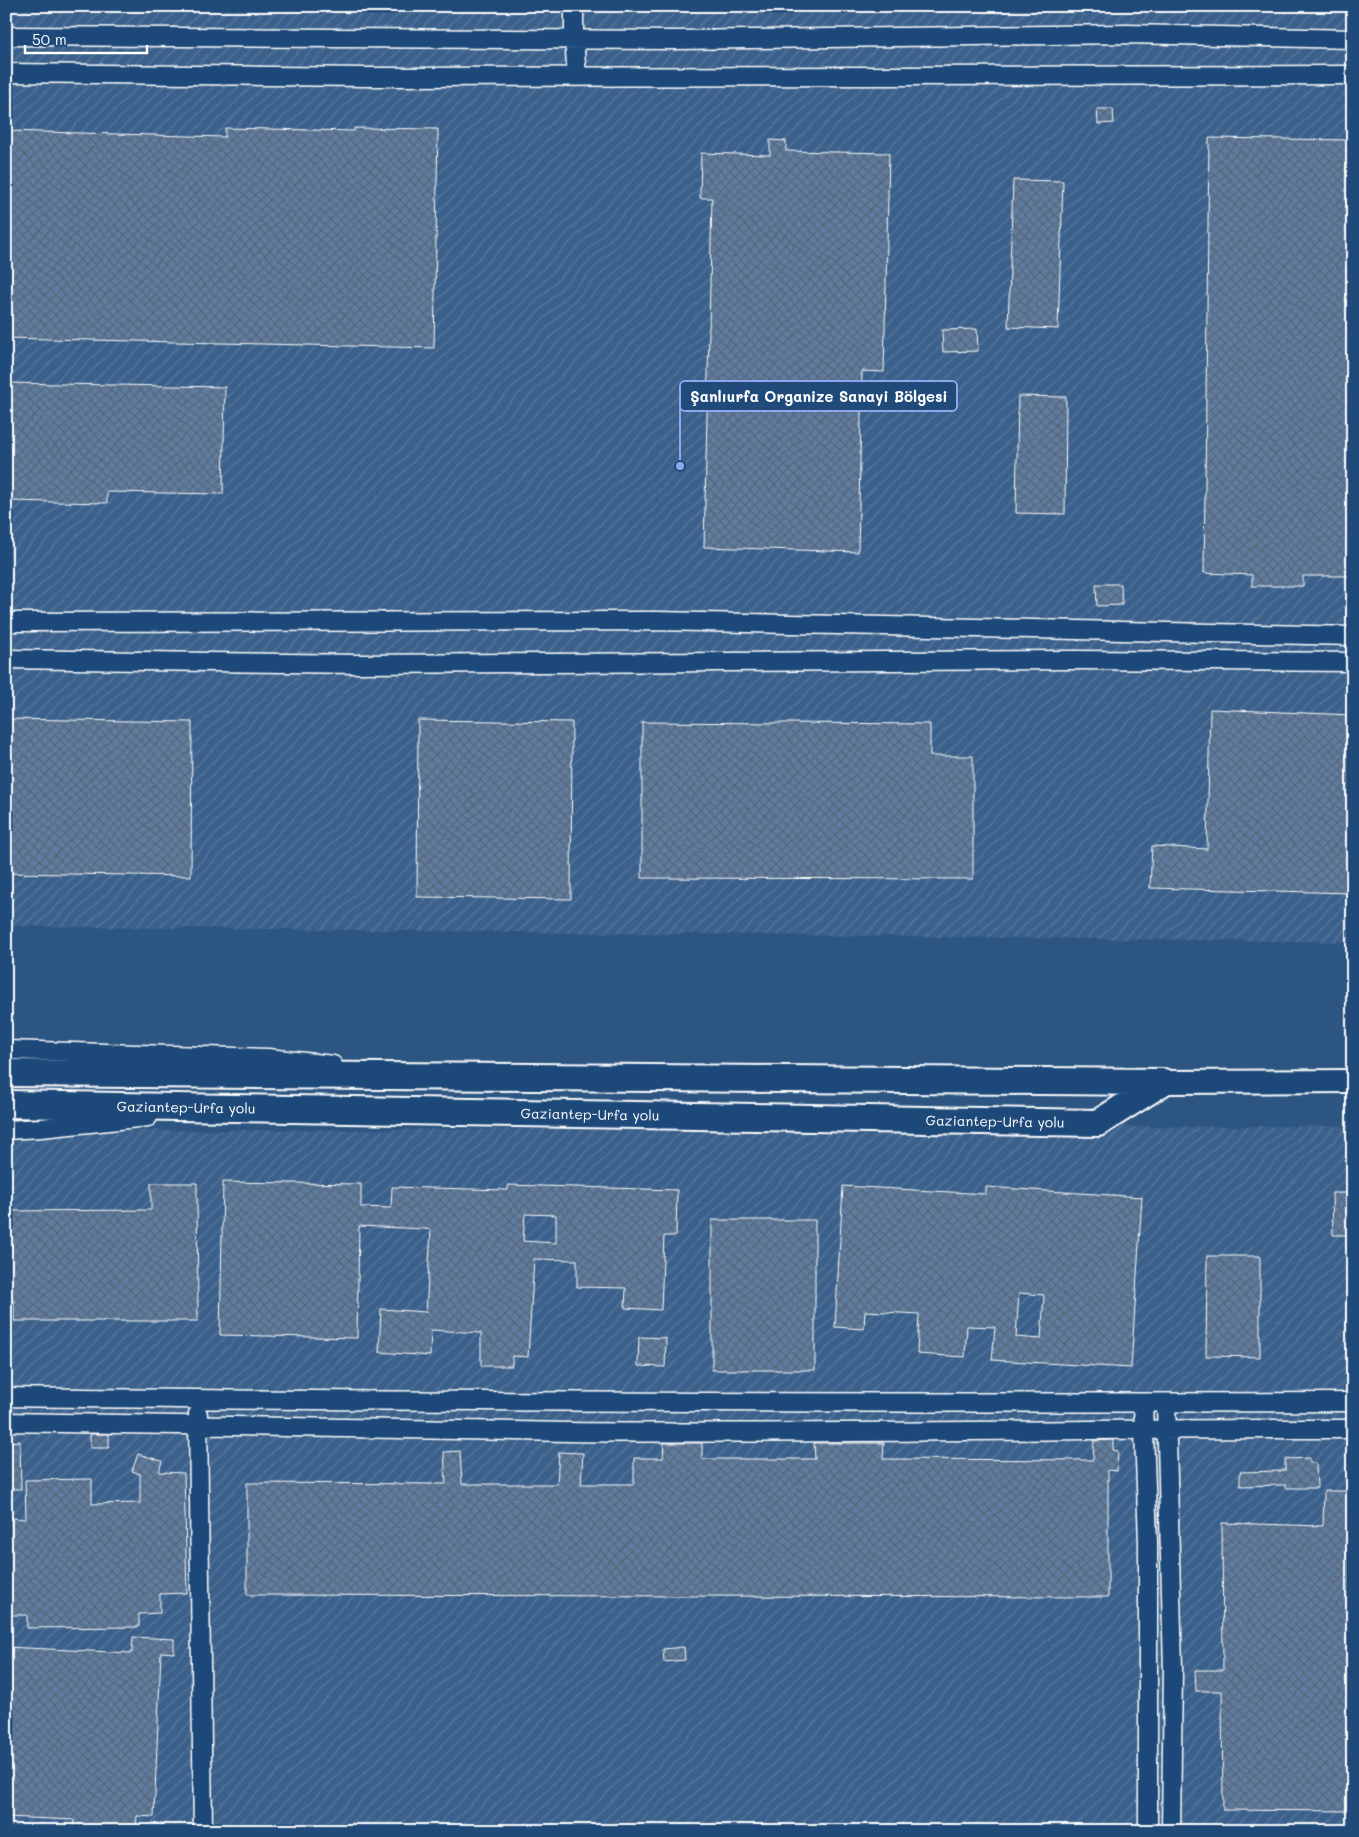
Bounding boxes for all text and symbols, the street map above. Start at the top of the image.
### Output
scale bar [25,22,148,54]
text: 50 m [32,29,67,49]
callout: Şanlıurfa Organize Sanayi Bölgesi [680,381,957,411]
text: Şanlıurfa Organize Sanayi Bölgesi [690,386,948,406]
street label: Gaziantep-Urfa yolu [116,1096,256,1118]
street label: Gaziantep-Urfa yolu [520,1103,660,1125]
street label: Gaziantep-Urfa yolu [925,1110,1065,1132]

